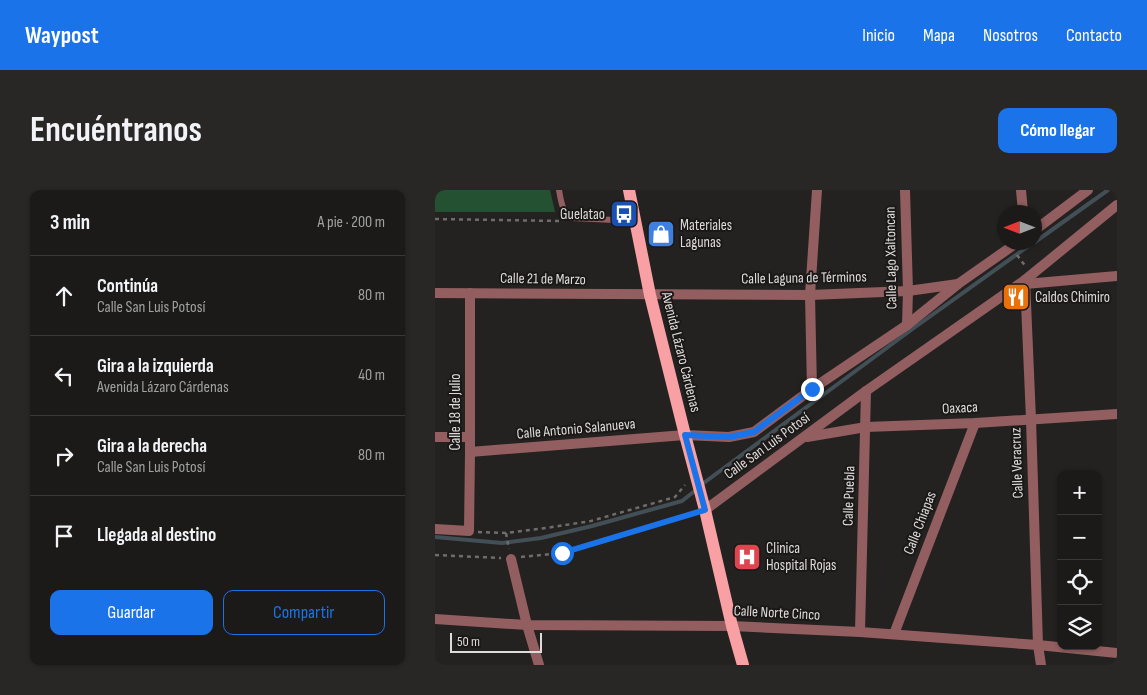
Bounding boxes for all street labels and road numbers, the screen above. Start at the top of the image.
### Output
street label: Calle Lago Xaltoncan [881,207,901,309]
street label: Calle Laguna de Términos [741,267,867,289]
street label: Calle 21 de Marzo [500,269,586,289]
street label: Avenida Lázaro Cárdenas [657,289,705,414]
street label: Calle 18 de Julio [446,373,465,451]
street label: Oaxaca [942,398,979,418]
street label: Calle San Luis Potosí [720,408,814,484]
street label: Calle Antonio Salanueva [516,414,636,444]
street label: Calle Veracruz [1006,427,1028,499]
street label: Calle Puebla [838,465,860,526]
street label: Calle Chiapas [899,489,941,557]
street label: Calle Norte Cinco [733,601,821,625]

